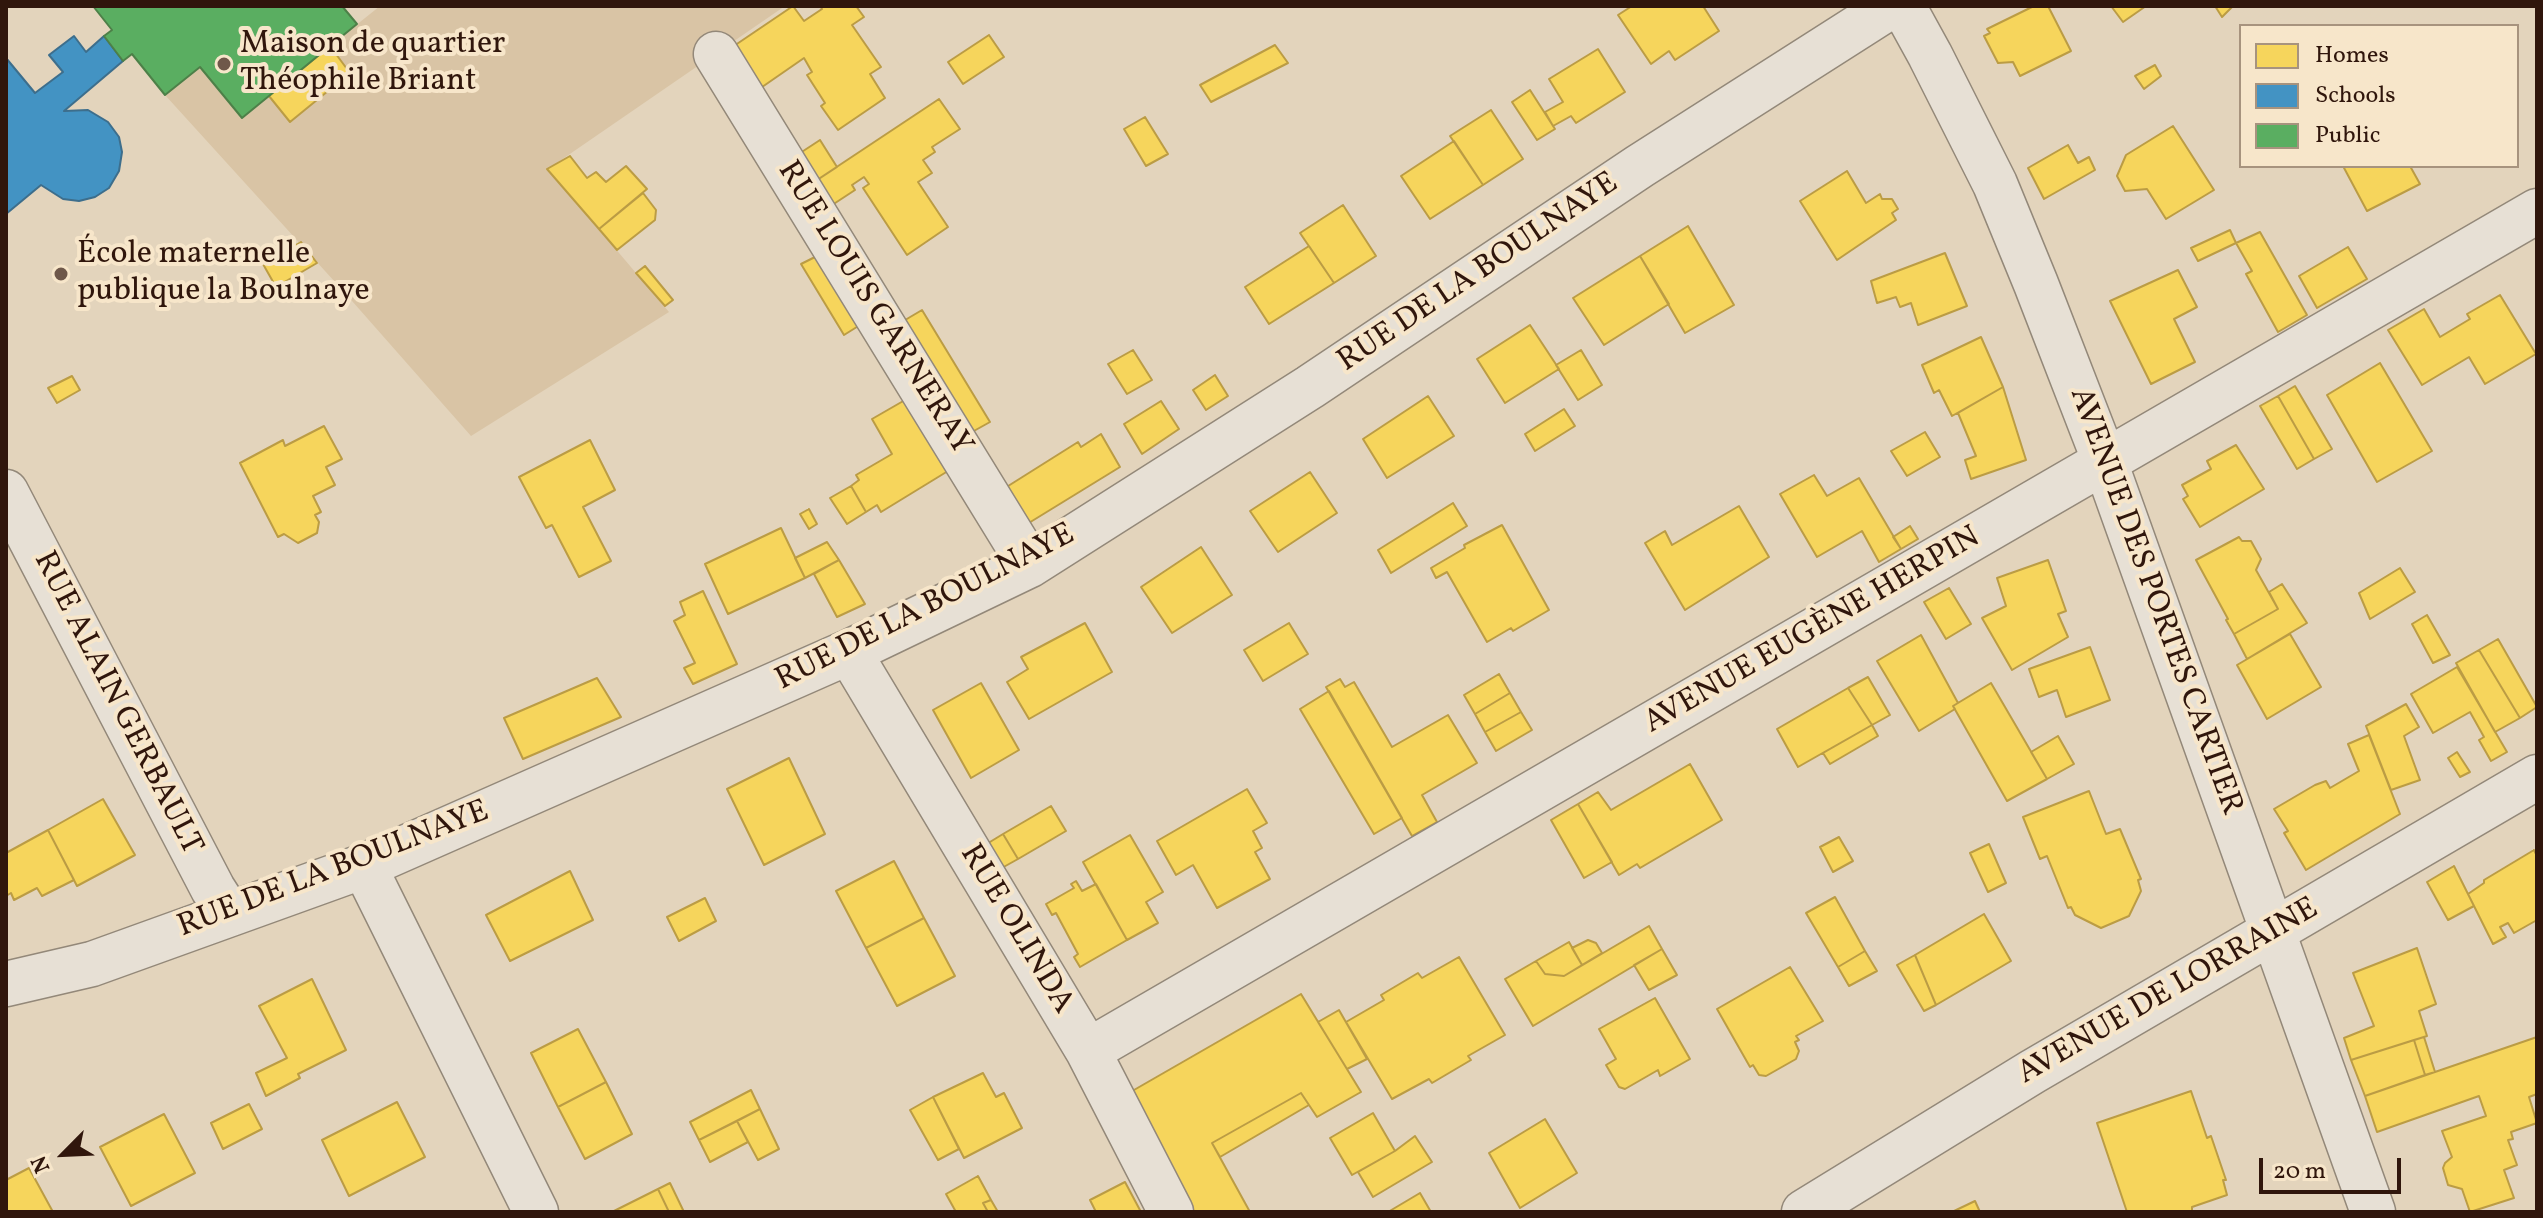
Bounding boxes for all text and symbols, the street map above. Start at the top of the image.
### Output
legend [2239,24,2519,168]
place label: Maison de quartier Théophile Briant [240,27,506,102]
text: Homes [2315,39,2389,73]
marker: Maison de quartier Théophile Briant [215,55,233,73]
text: Schools [2315,79,2395,113]
text: Public [2315,119,2381,153]
street label: RUE LOUIS GARNERAY [767,155,979,463]
street label: RUE DE LA BOULNAYE [1331,166,1627,382]
place label: École maternelle publique la Boulnaye [77,237,370,312]
marker: École maternelle publique la Boulnaye [52,265,70,283]
street label: AVENUE DES PORTES CARTIER [2059,383,2249,821]
street label: RUE DE LA BOULNAYE [770,517,1082,701]
street label: AVENUE EUGÈNE HERPIN [1638,520,1988,744]
street label: RUE ALAIN GERBAULT [23,546,209,862]
street label: RUE DE LA BOULNAYE [173,794,495,948]
street label: RUE OLINDA [949,838,1081,1022]
street label: AVENUE DE LORRAINE [2012,891,2326,1095]
north arrow [24,1114,104,1194]
scale bar [2263,1142,2405,1192]
text: N [24,1150,59,1178]
text: 20 m [2273,1155,2326,1189]

